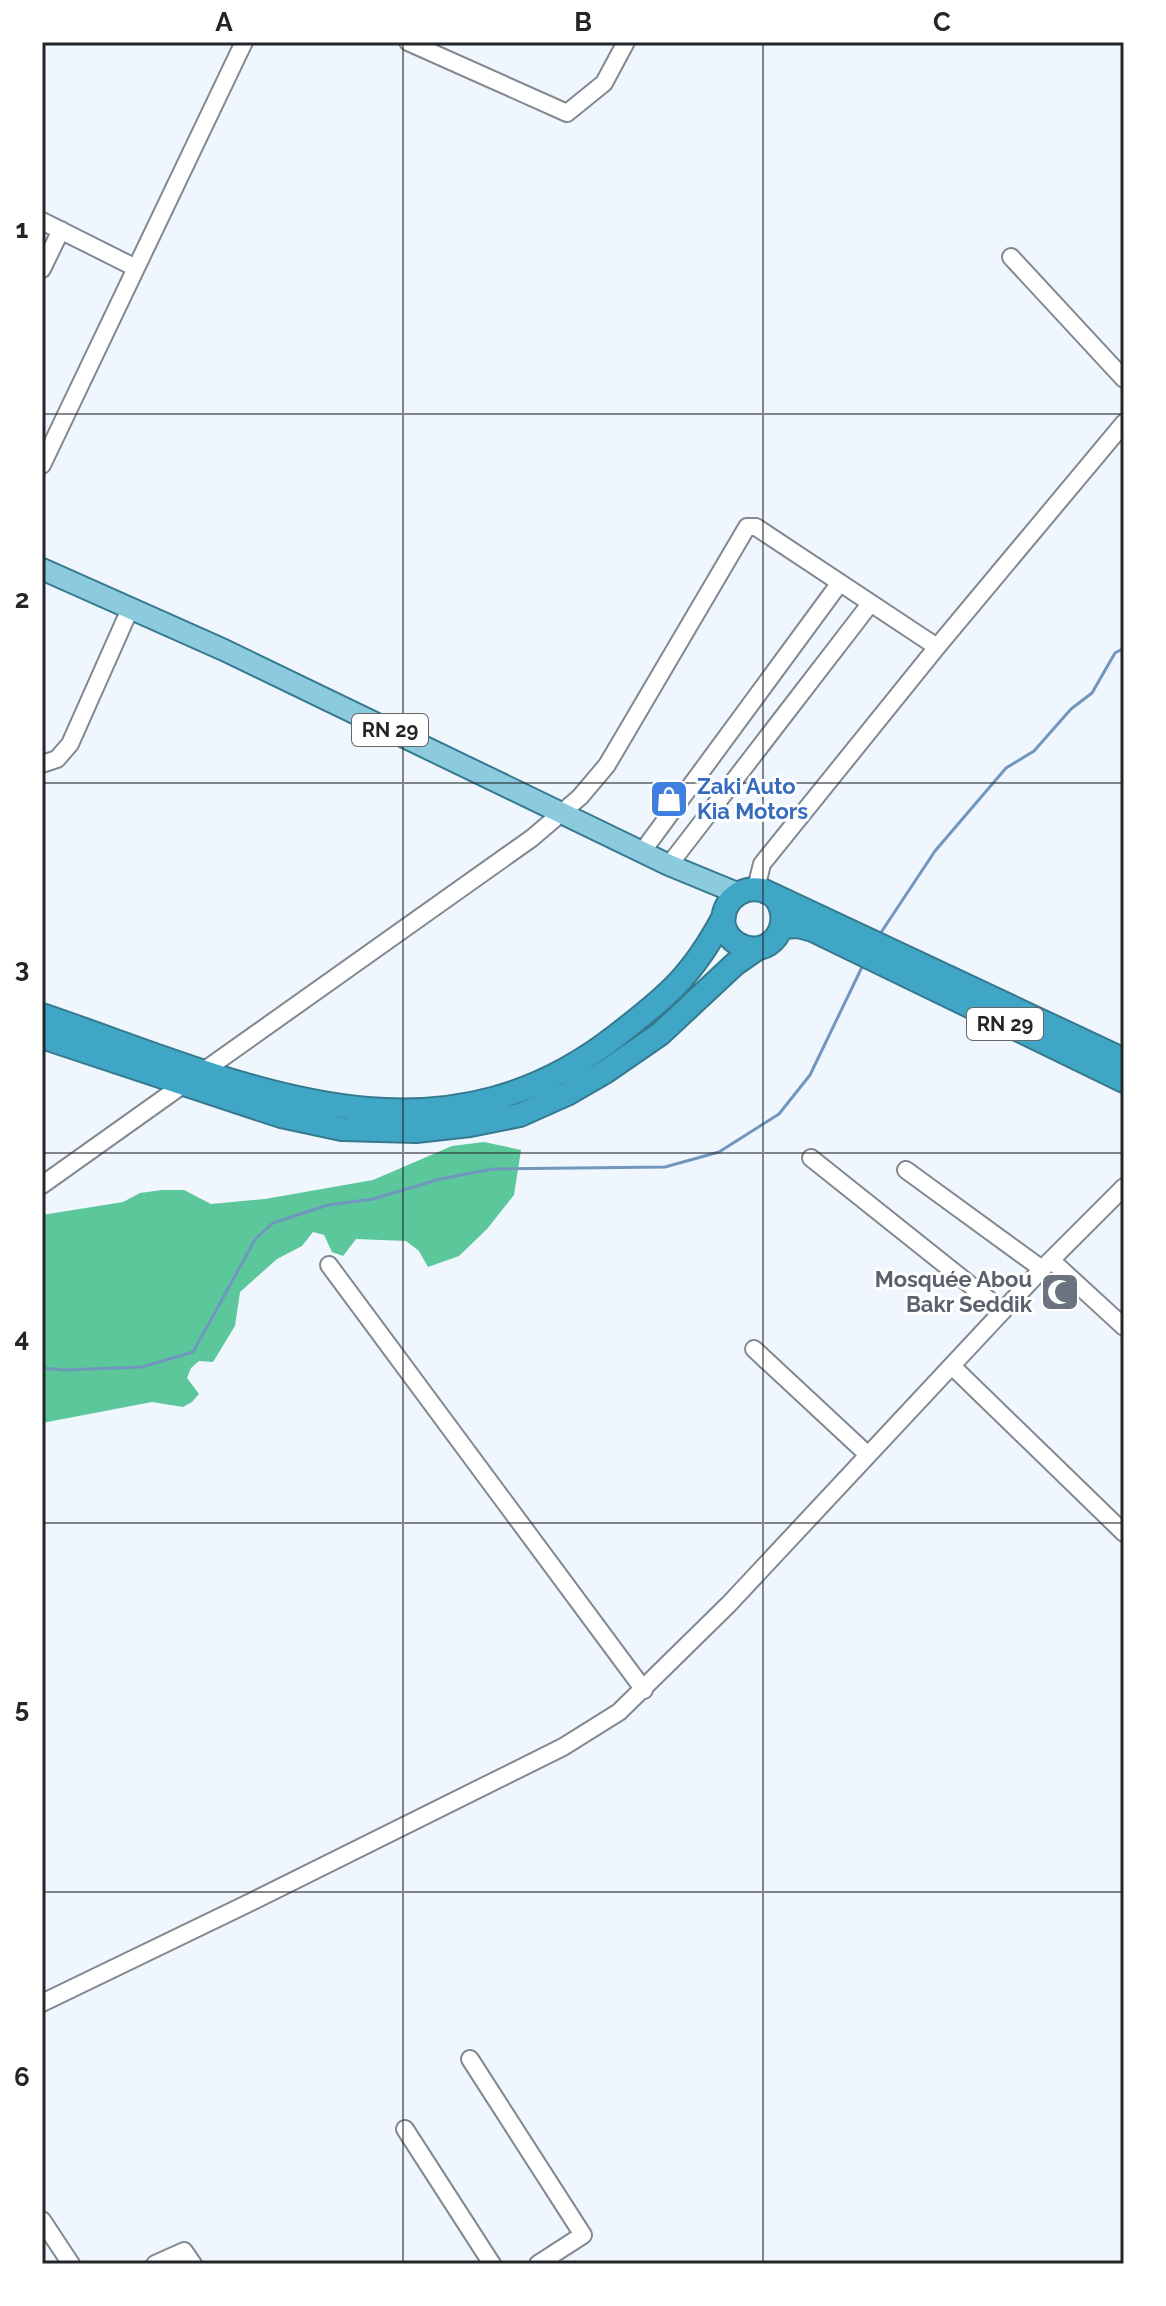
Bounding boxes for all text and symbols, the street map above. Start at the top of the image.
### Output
text: A [215,7,233,37]
text: B [574,7,592,37]
text: C [933,7,951,37]
text: 1 [16,214,29,244]
text: 2 [15,584,29,614]
road number: RN 29 [352,714,428,746]
place label: Zaki Auto Kia Motors [697,773,808,824]
shop icon: Zaki Auto Kia Motors [648,778,690,820]
text: 3 [15,953,29,983]
road number: RN 29 [967,1008,1043,1040]
place label: Mosquée Abou Bakr Seddik [875,1266,1033,1317]
mosque icon: Mosquée Abou Bakr Seddik [1039,1271,1081,1313]
text: 4 [15,1323,29,1353]
text: 5 [15,1693,29,1723]
text: 6 [14,2062,30,2092]

